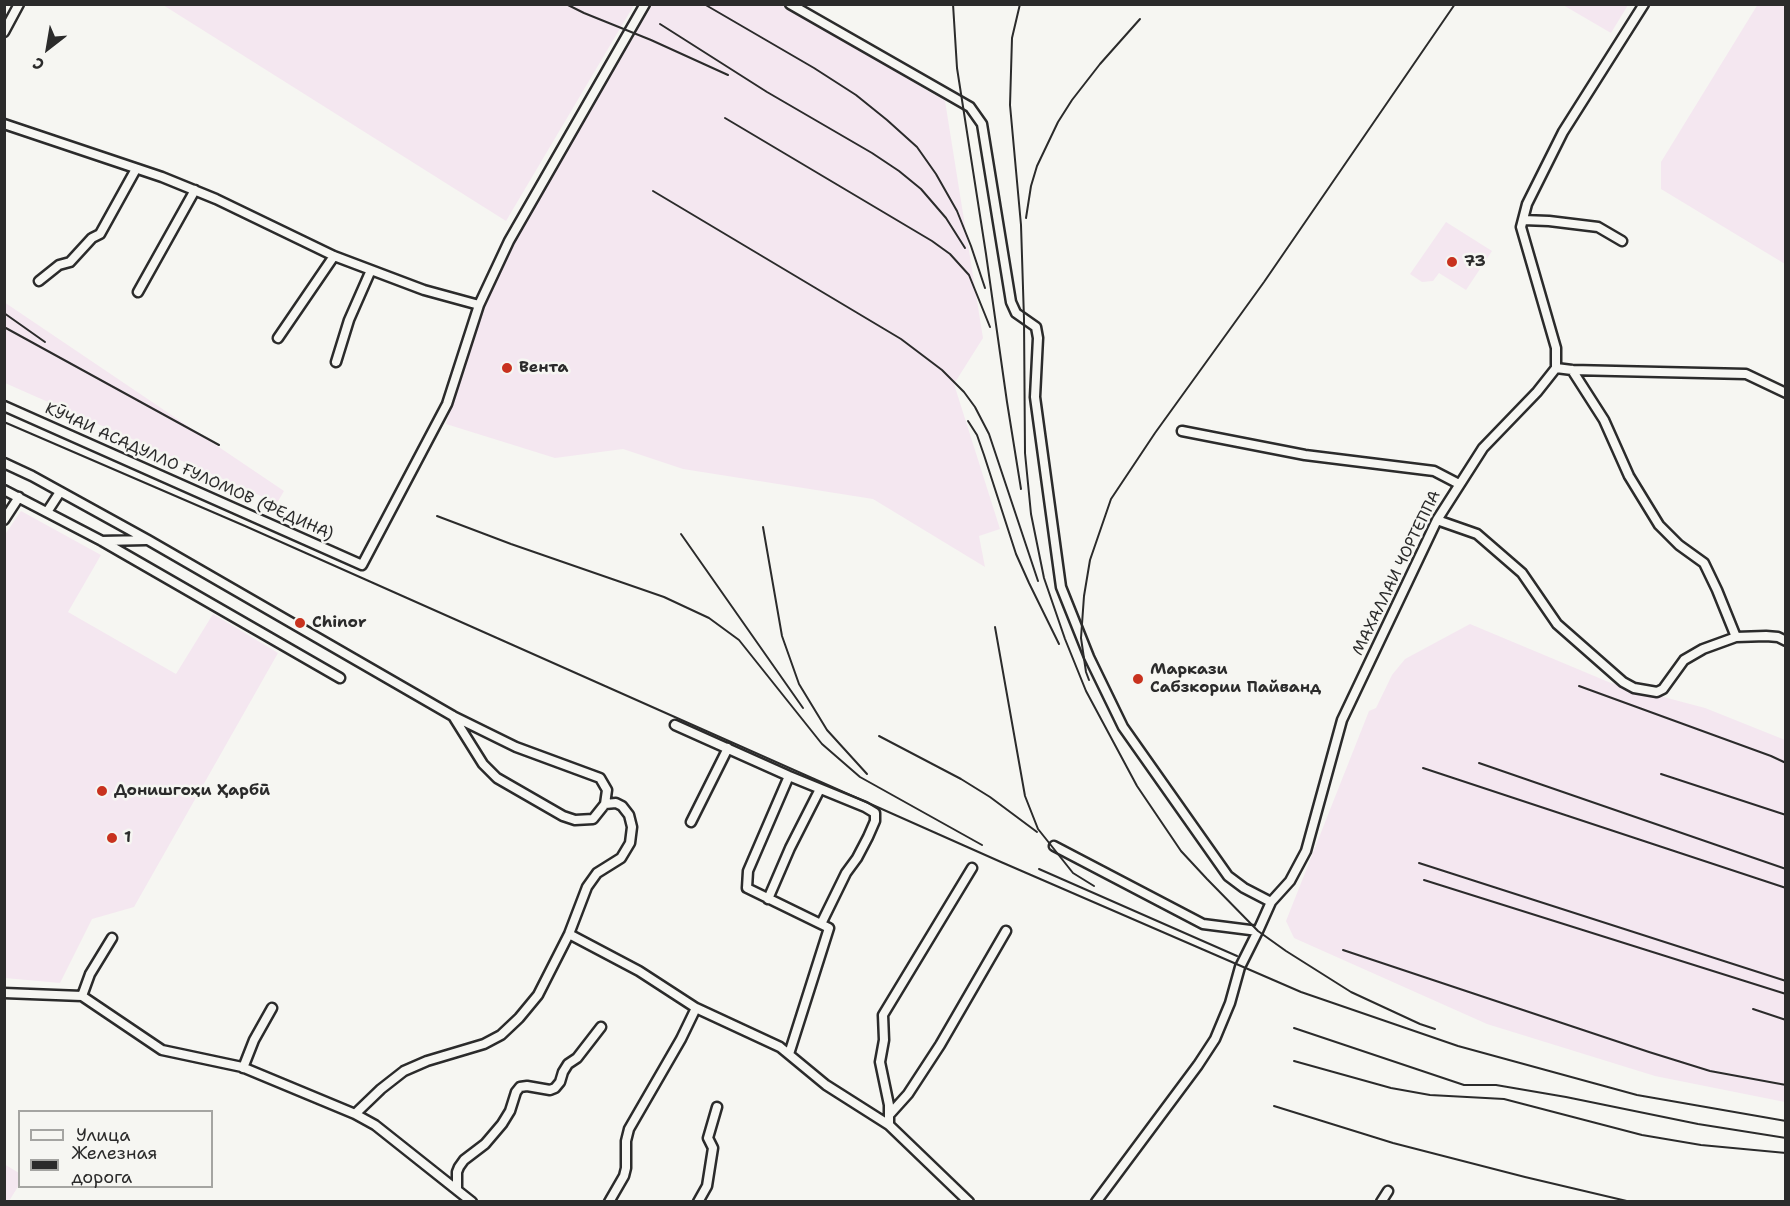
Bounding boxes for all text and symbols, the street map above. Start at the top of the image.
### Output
north arrow [18,18,78,78]
text: С [29,52,48,75]
place label: 73 [1464,252,1486,272]
marker: 73 [1445,255,1459,269]
place label: Вента [519,358,568,378]
marker: Вента [500,361,514,375]
street label: КӮЧАИ АСАДУЛЛО ҒУЛОМОВ (ФЕДИНА) [42,399,336,545]
street label: МАХАЛЛАИ ЧОРТЕППА [1349,487,1445,659]
place label: Chinor [312,613,367,633]
marker: Chinor [293,616,307,630]
place label: Маркази Сабзкории Пайванд [1150,660,1321,698]
marker: Маркази Сабзкории Пайванд [1131,672,1145,686]
place label: Донишгоҳи Ҳарбӣ [114,781,270,801]
marker: Донишгоҳи Ҳарбӣ [95,784,109,798]
place label: 1 [124,828,131,848]
marker: 1 [105,831,119,845]
legend [18,1110,213,1188]
text: Улица [76,1123,130,1147]
text: Железная дорога [71,1141,157,1189]

